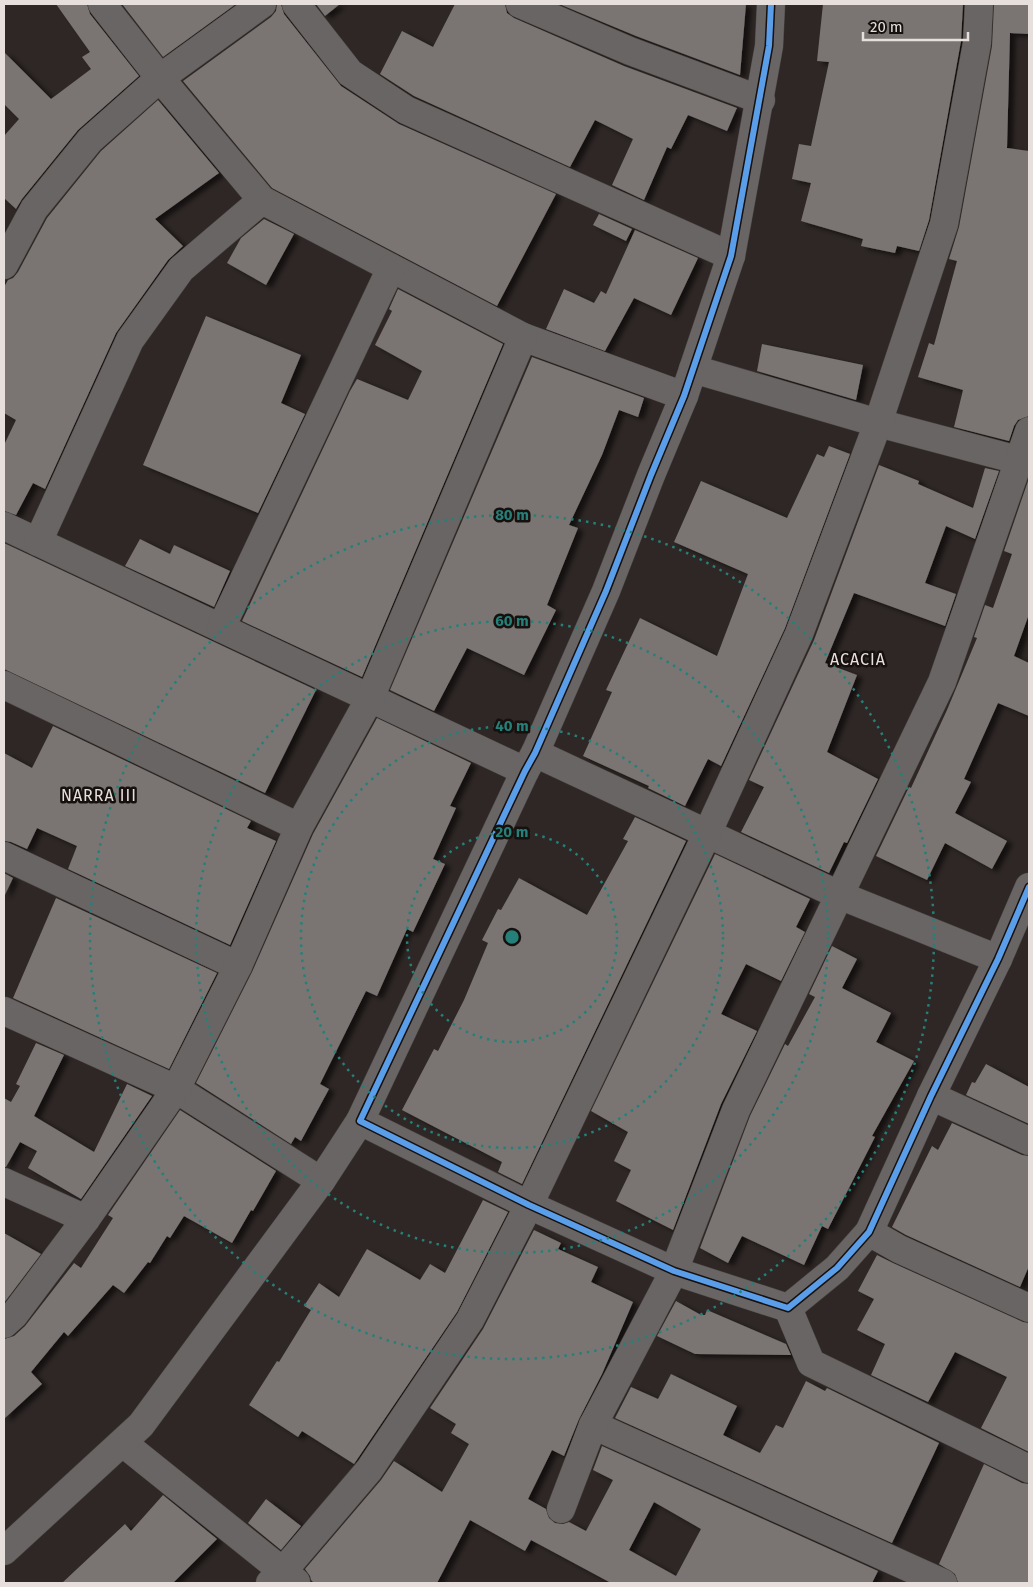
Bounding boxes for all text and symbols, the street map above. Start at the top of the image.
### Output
scale bar [863,10,968,42]
text: 20 m [870,18,903,36]
text: 80 m [495,506,529,524]
text: 60 m [495,612,529,630]
district label: ACACIA [830,650,886,669]
text: 40 m [495,717,529,735]
district label: NARRA III [61,786,137,805]
text: 20 m [496,823,528,841]
centre of rings [503,928,521,946]

